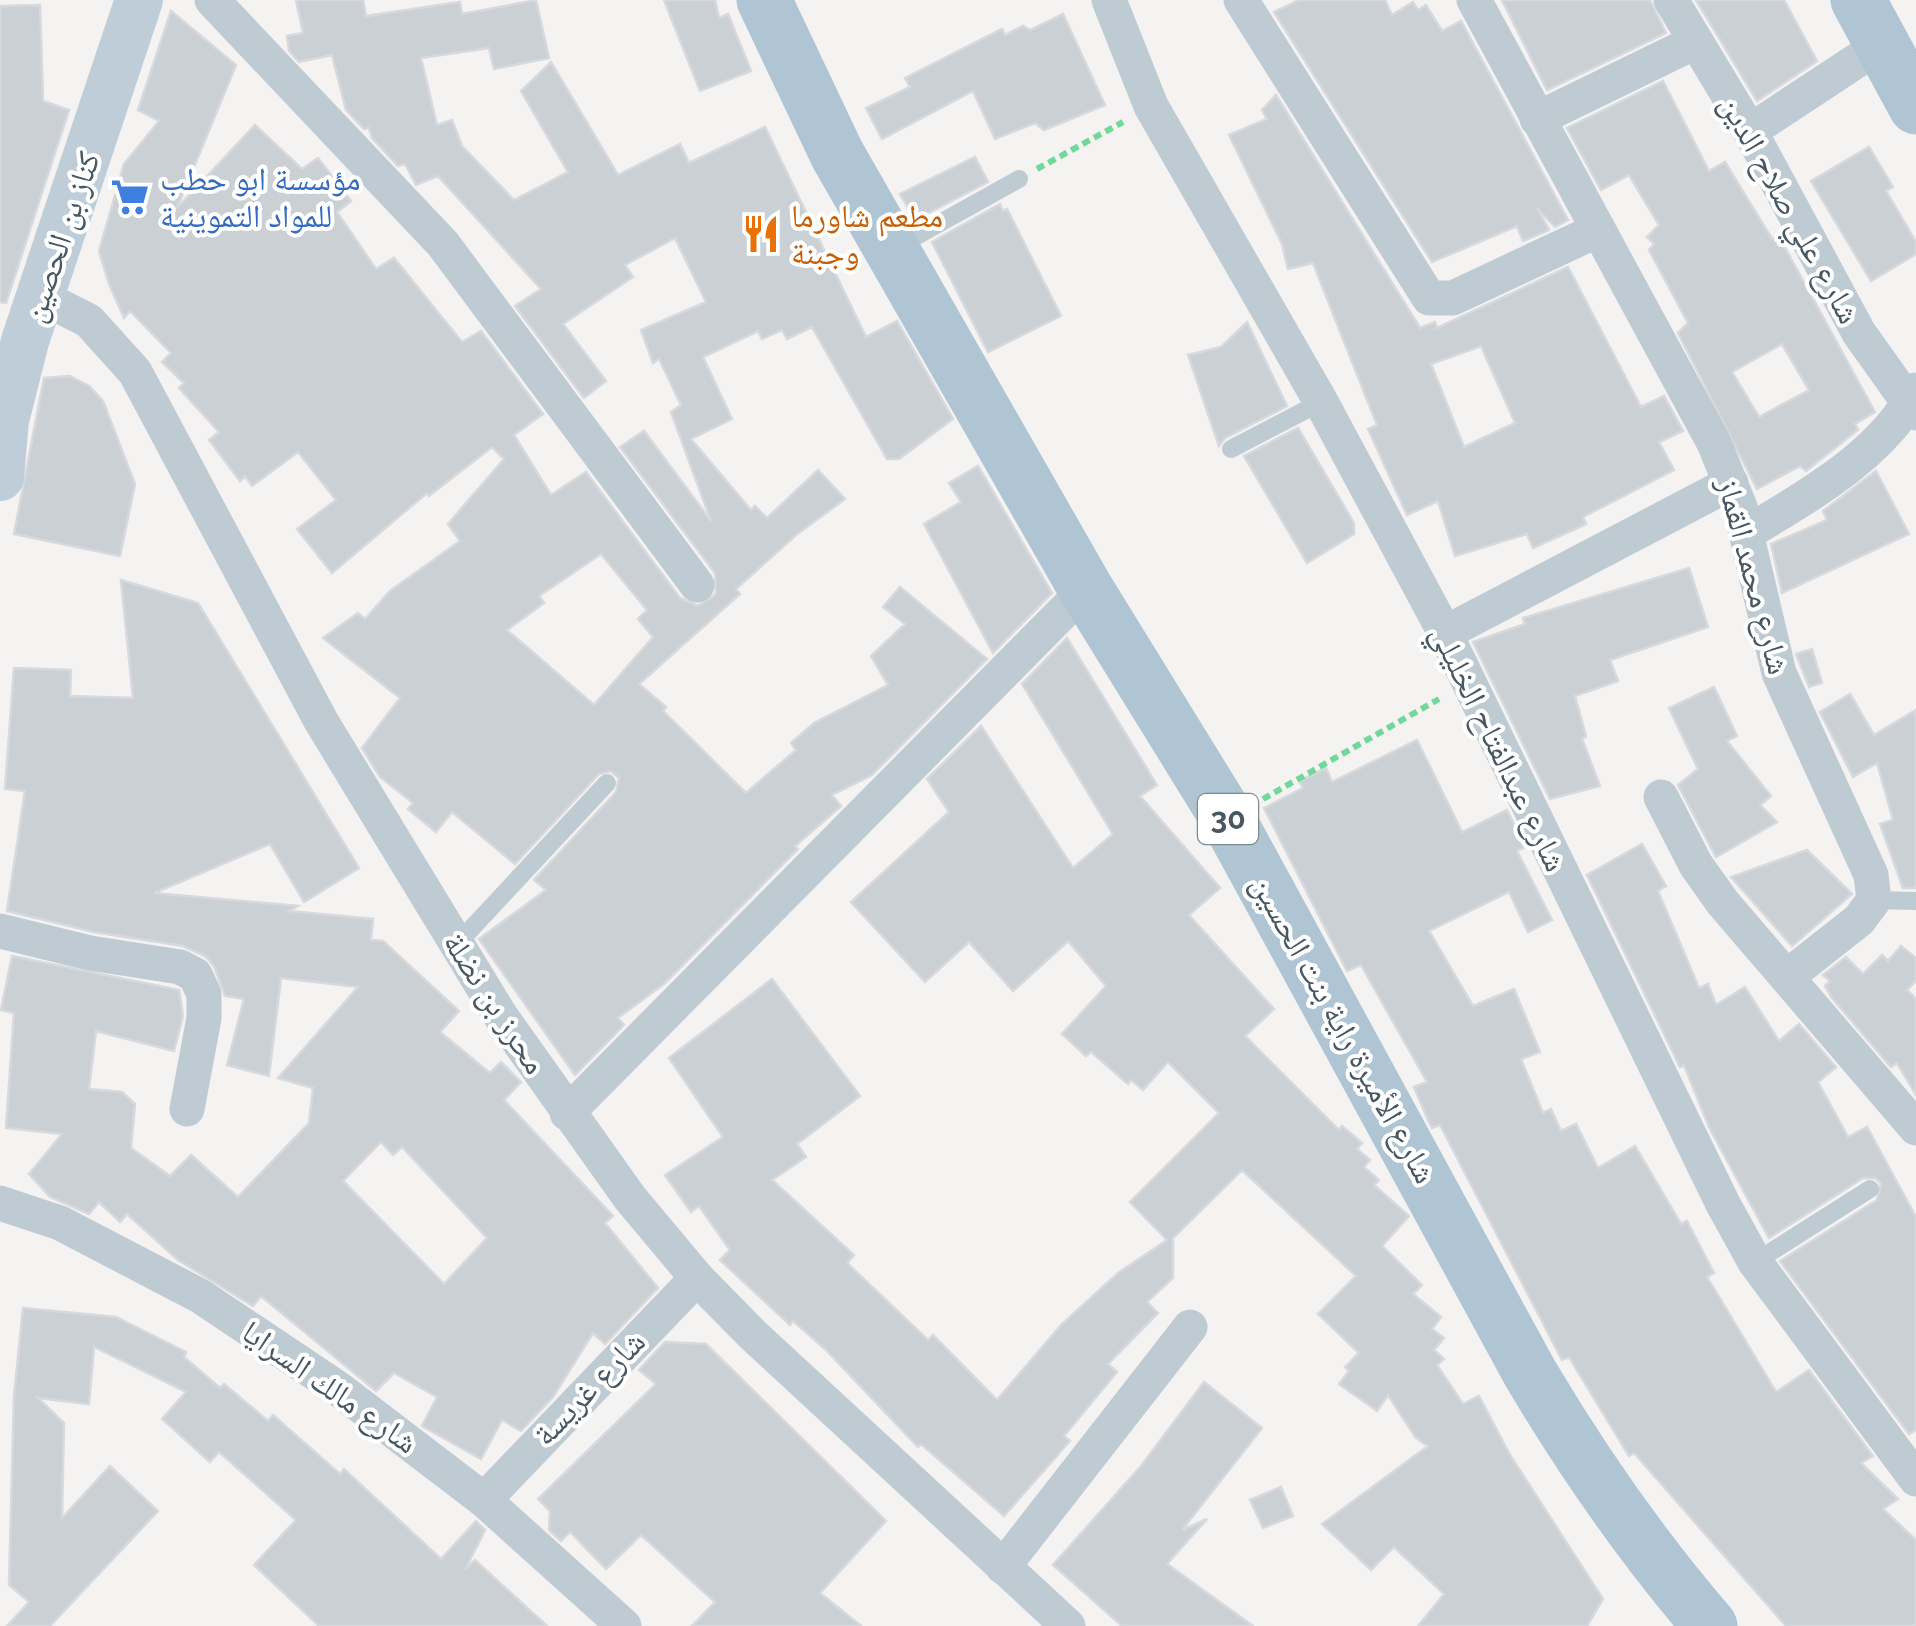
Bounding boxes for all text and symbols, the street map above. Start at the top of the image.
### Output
street label: شارع علي صلاح الدين [1706,88,1869,333]
street label: كناز بن الحصين [14,147,109,328]
place label: مؤسسة ابو حطب للمواد التموينية [160,160,361,234]
supermarket icon: مؤسسة ابو حطب للمواد التموينية [109,176,151,218]
place label: مطعم شاورما وجبنة [791,197,943,271]
restaurant icon: مطعم شاورما وجبنة [740,213,782,255]
street label: شارع محمد القماز [1708,473,1798,679]
street label: شارع عبدالفتاح الخليلي [1417,619,1575,880]
road number: 30 [1198,794,1258,844]
street label: شارع الأميرة راية بنت الحسين [1242,868,1445,1190]
street label: محرز بن نضلة [434,925,555,1081]
street label: شارع مالك السرايا [234,1313,425,1462]
street label: شارع غريسة [525,1323,654,1454]

